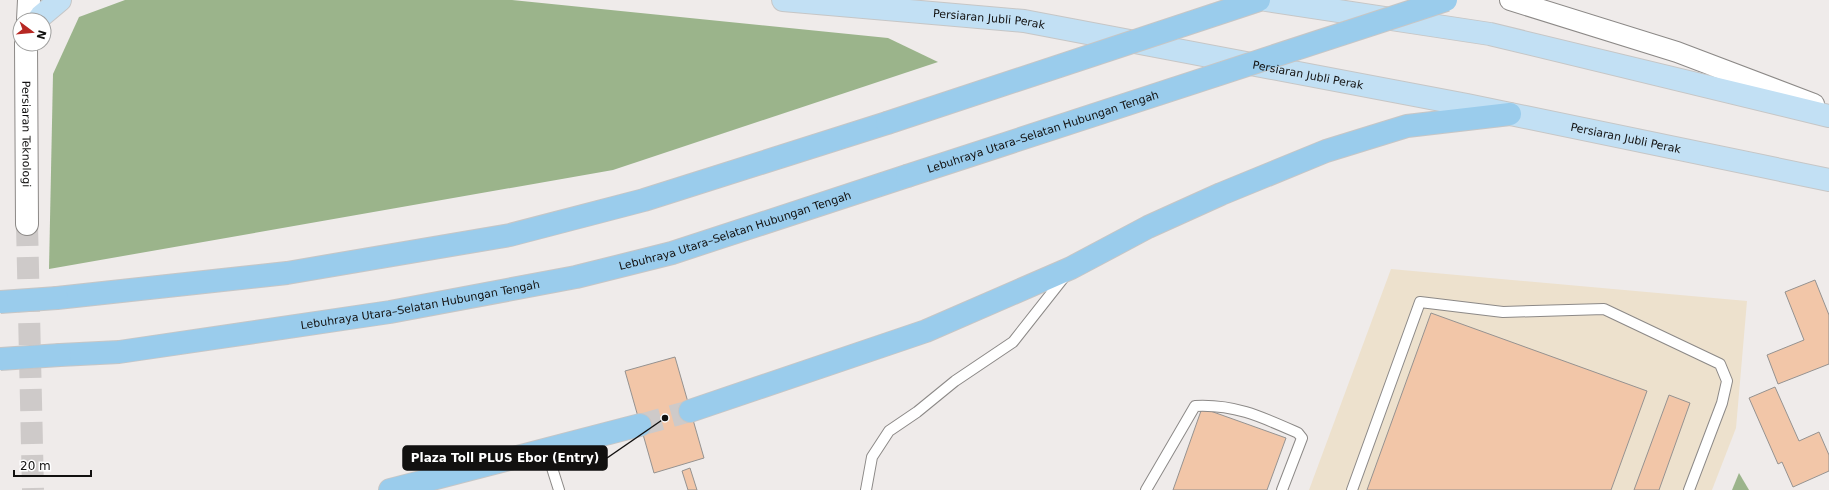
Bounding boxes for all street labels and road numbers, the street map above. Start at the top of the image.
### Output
street label: Persiaran Jubli Perak [933,7,1047,31]
street label: Persiaran Jubli Perak [1252,58,1365,92]
street label: Persiaran Teknologi [20,81,33,187]
street label: Lebuhraya Utara–Selatan Hubungan Tengah [926,88,1160,175]
street label: Persiaran Jubli Perak [1569,120,1683,156]
street label: Lebuhraya Utara–Selatan Hubungan Tengah [618,188,853,273]
street label: Lebuhraya Utara–Selatan Hubungan Tengah [300,277,541,332]

